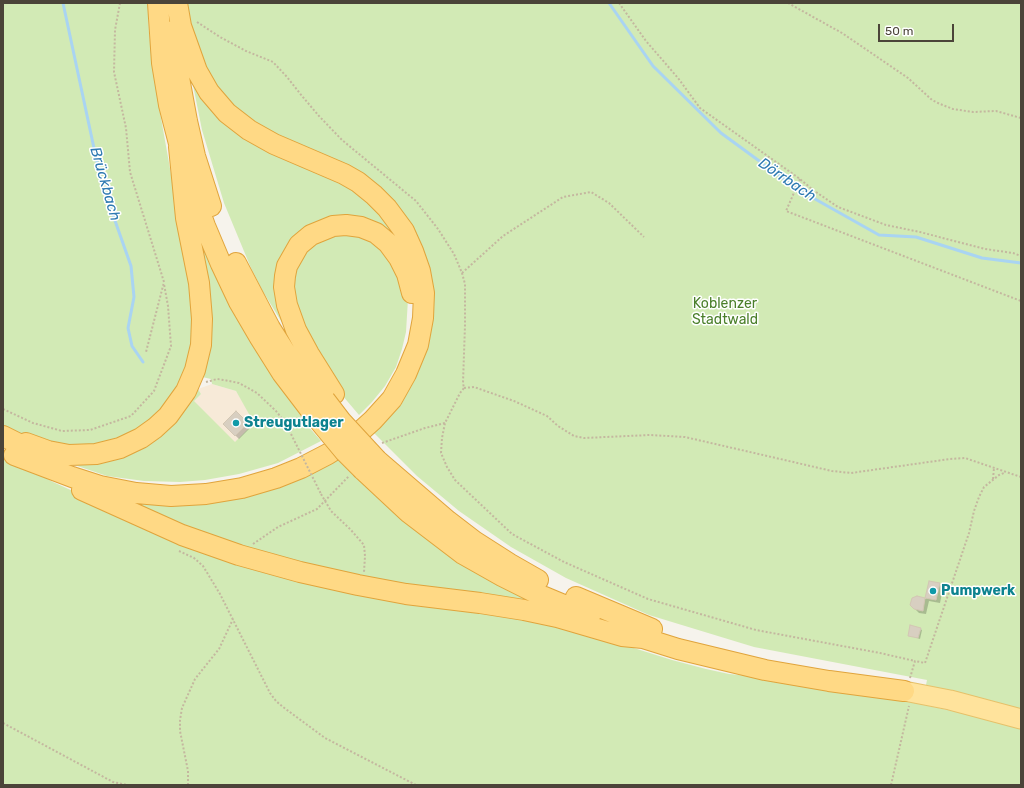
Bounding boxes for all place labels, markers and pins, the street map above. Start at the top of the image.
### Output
place label: Streugutlager [244,415,344,431]
marker: Streugutlager [231,418,241,428]
place label: Pumpwerk [941,583,1015,599]
marker: Pumpwerk [928,586,938,596]

